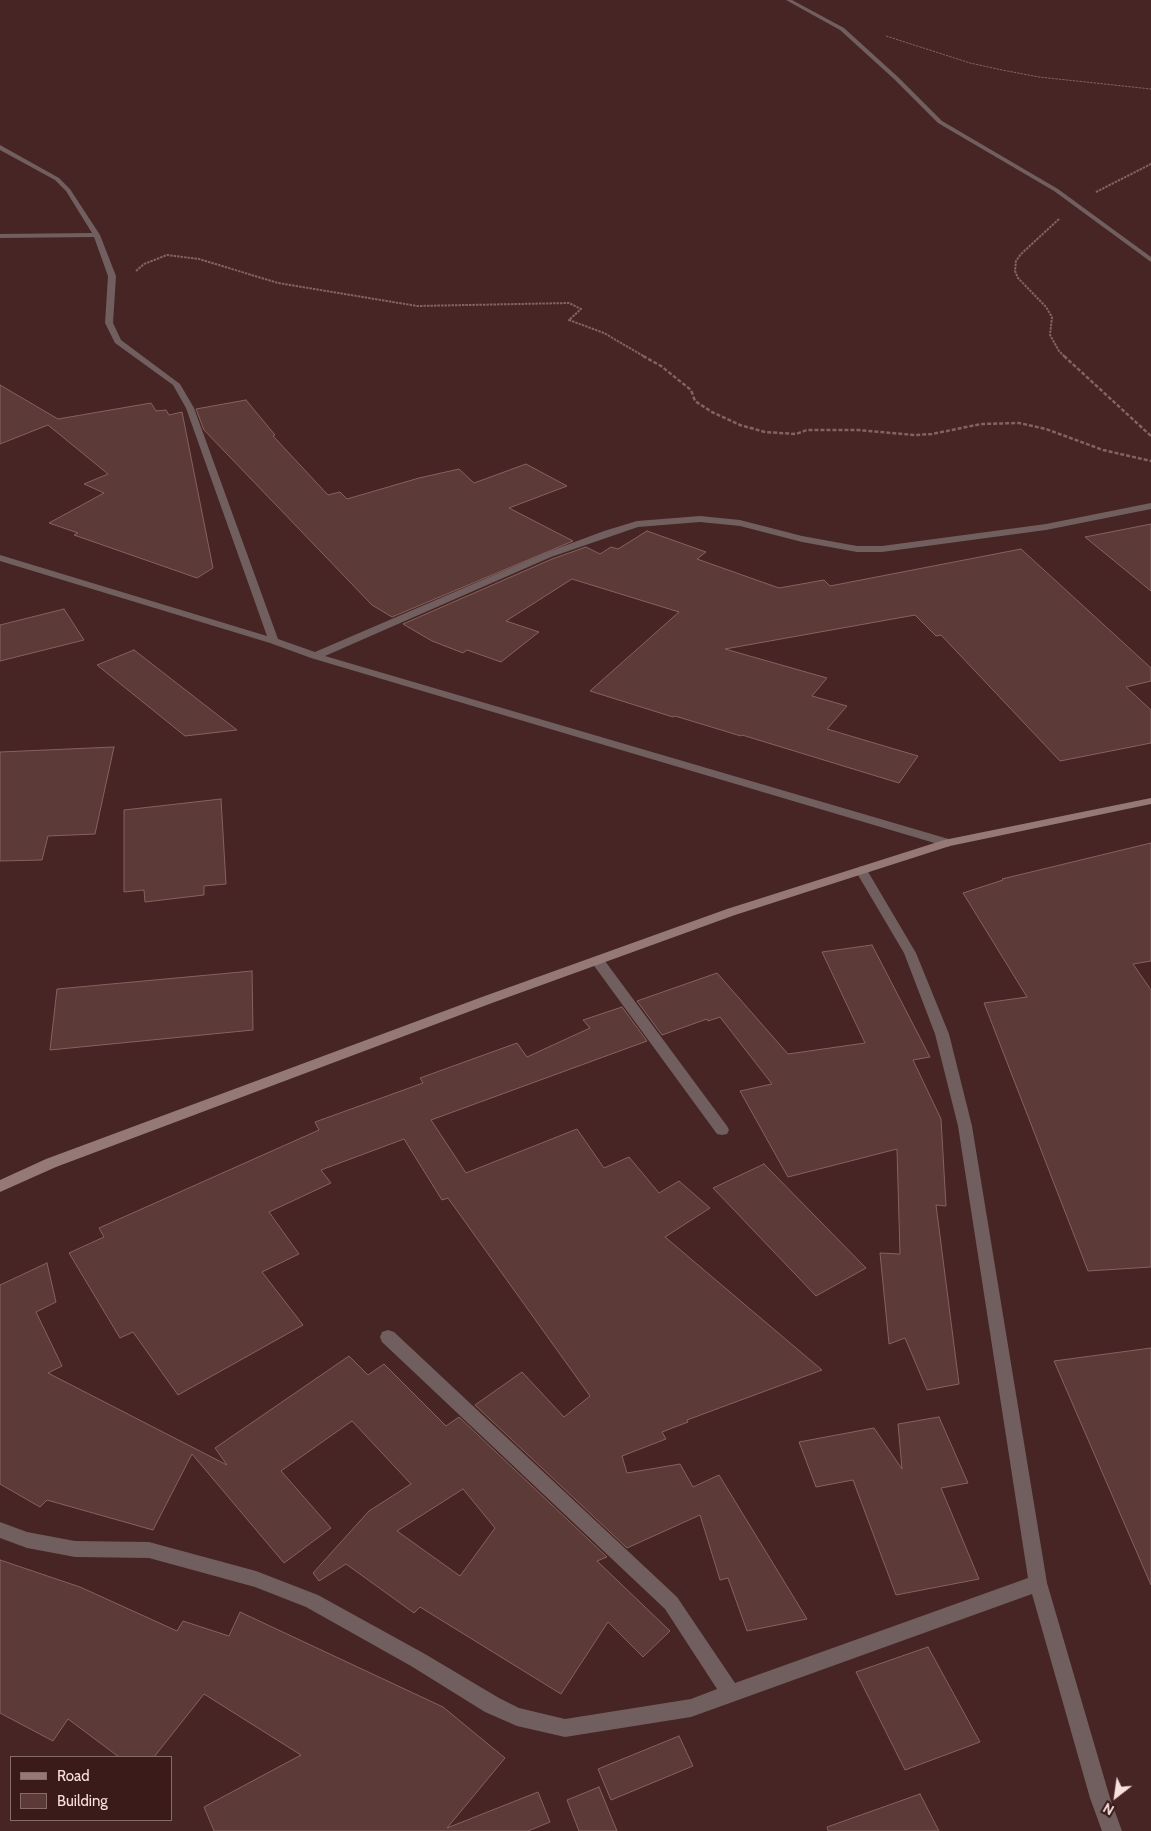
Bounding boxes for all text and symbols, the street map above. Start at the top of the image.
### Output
legend [10,1756,172,1821]
text: Road [57,1767,90,1785]
north arrow [1091,1771,1141,1821]
text: Building [57,1792,108,1810]
text: N [1100,1799,1117,1819]

